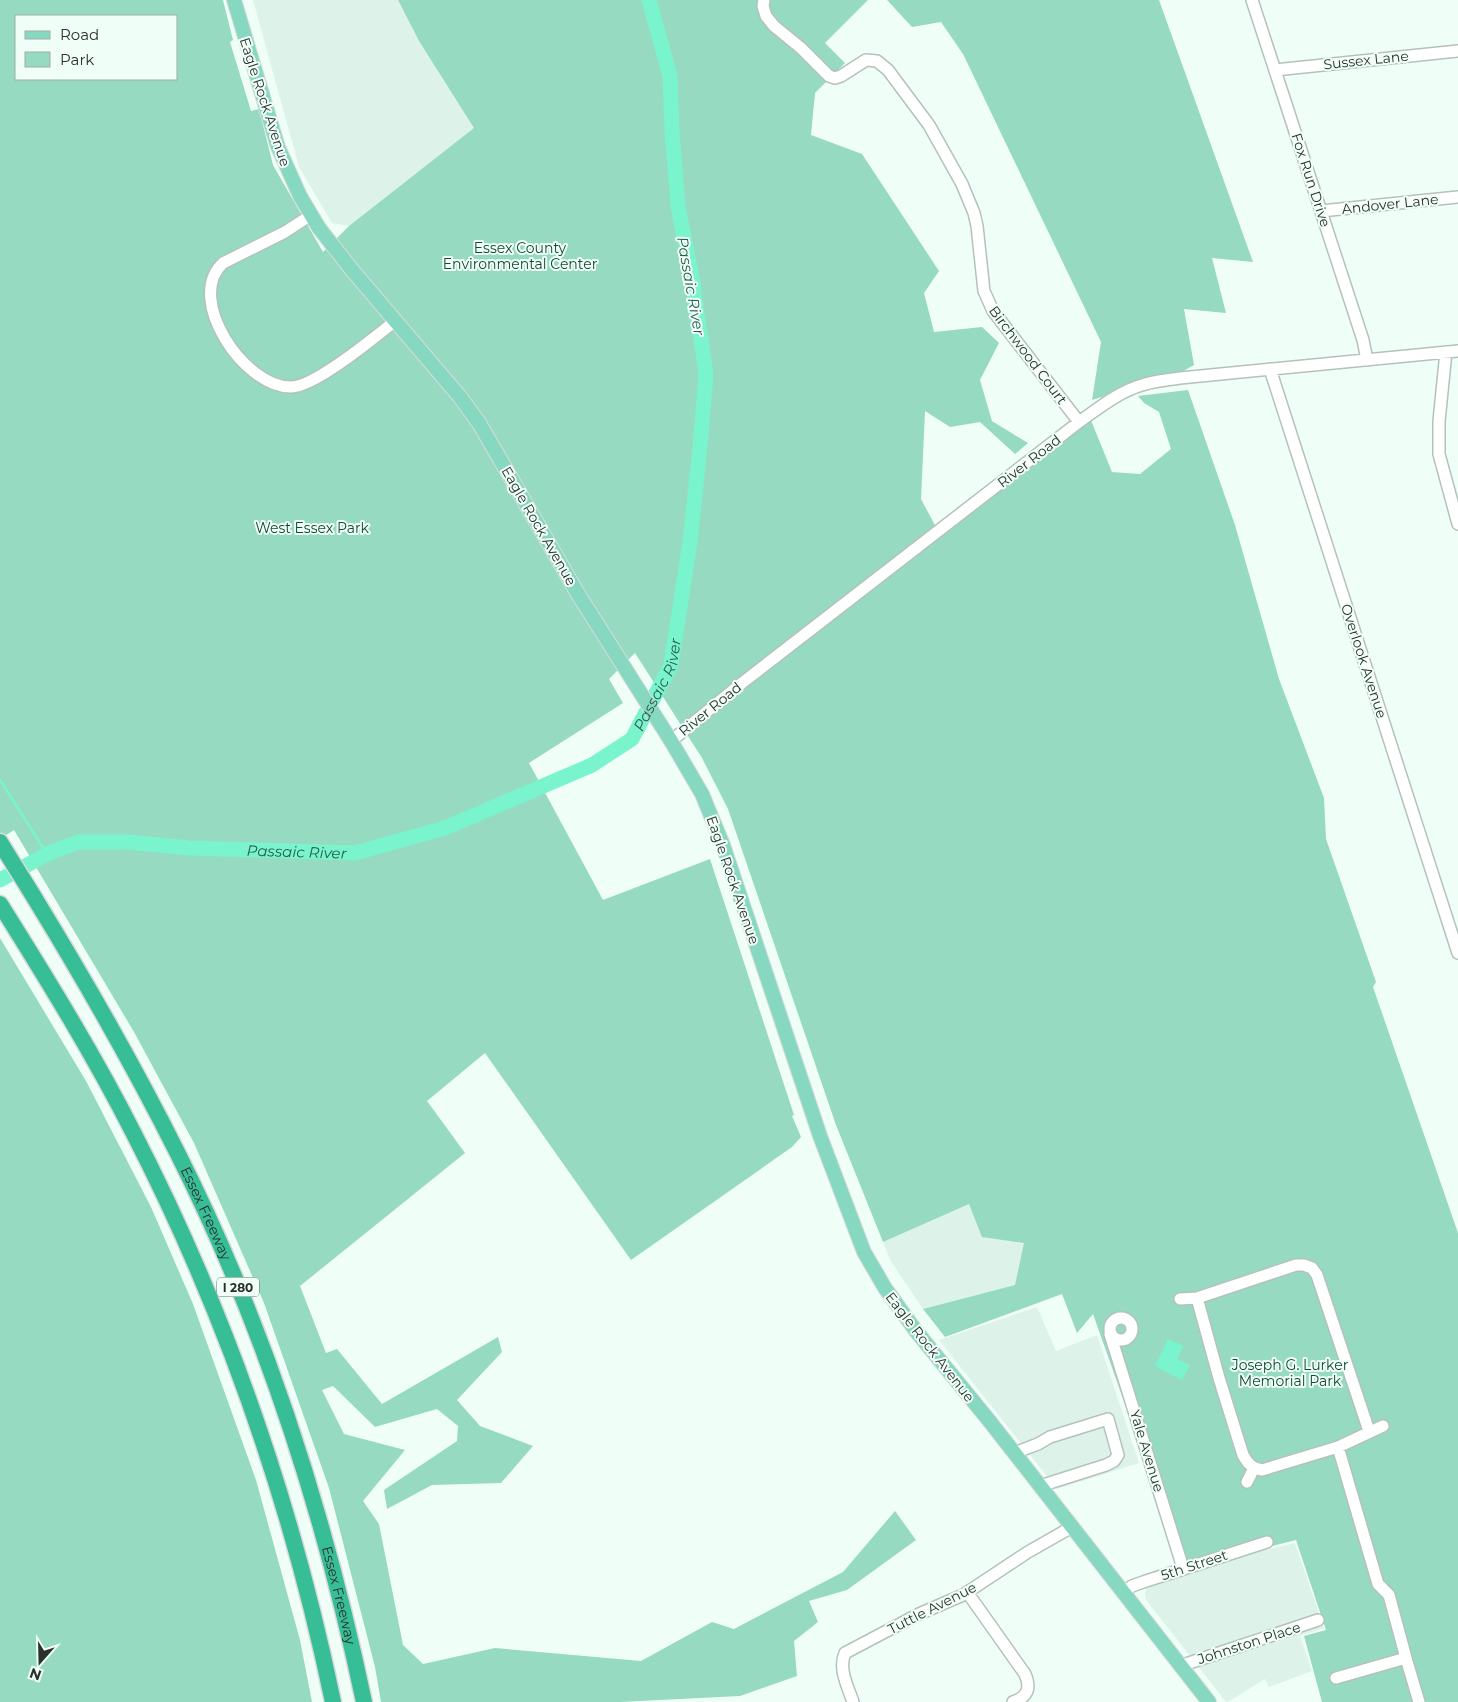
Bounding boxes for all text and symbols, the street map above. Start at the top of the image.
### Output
legend [15,15,178,80]
text: Road [60,25,99,44]
street label: Eagle Rock Avenue [236,35,294,169]
street label: Sussex Lane [1323,47,1409,73]
text: Park [60,50,94,69]
street label: Fox Run Drive [1287,131,1335,229]
street label: Andover Lane [1341,190,1439,218]
water label: Passaic River [673,235,709,338]
park label: Essex County Environmental Center [443,239,598,273]
street label: Birchwood Court [985,302,1071,408]
street label: River Road [994,431,1064,491]
street label: Eagle Rock Avenue [498,463,580,589]
park label: West Essex Park [255,519,369,537]
street label: Overlook Avenue [1337,601,1391,721]
water label: Passaic River [629,636,685,734]
street label: River Road [675,678,745,740]
street label: Eagle Rock Avenue [703,813,763,947]
water label: Passaic River [246,840,348,862]
street label: Essex Freeway [177,1164,235,1263]
road number: I 280 [217,1277,259,1296]
street label: Eagle Rock Avenue [881,1288,979,1406]
park label: Joseph G. Lurker Memorial Park [1231,1356,1349,1390]
street label: Yale Avenue [1126,1408,1168,1494]
street label: Essex Freeway [318,1544,360,1647]
street label: 5th Street [1158,1546,1230,1584]
street label: Tuttle Avenue [885,1578,979,1638]
street label: Johnston Place [1194,1618,1303,1668]
north arrow [15,1637,65,1687]
text: N [27,1664,44,1685]

